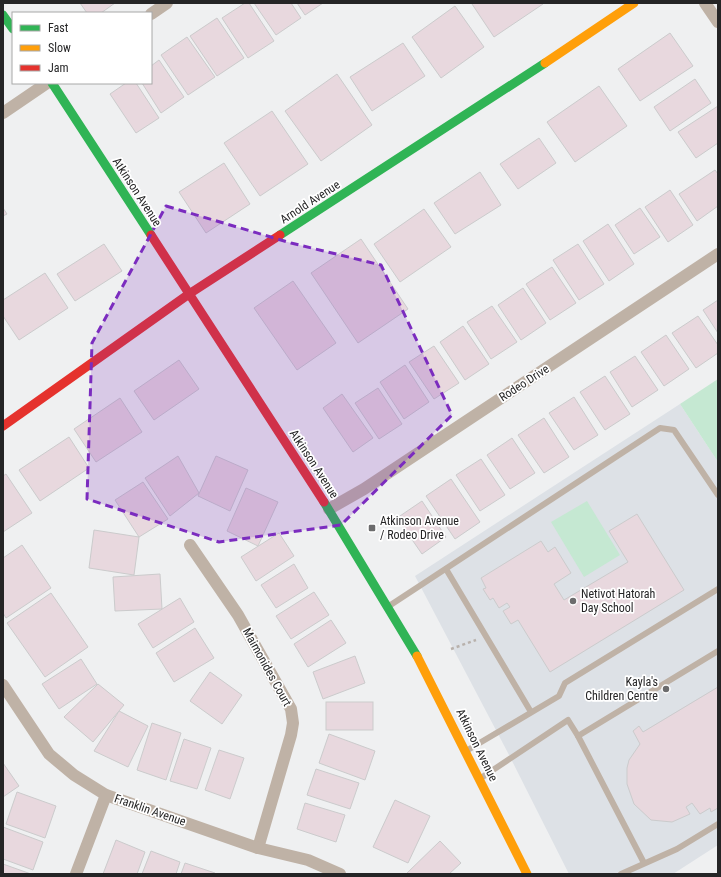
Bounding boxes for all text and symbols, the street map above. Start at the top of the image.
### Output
legend [12,12,152,84]
text: Fast [48,21,69,35]
text: Slow [48,41,71,55]
text: Jam [48,61,69,75]
street label: Atkinson Avenue [110,155,165,229]
street label: Arnold Avenue [277,177,343,227]
street label: Rodeo Drive [496,361,552,404]
street label: Atkinson Avenue [287,427,342,501]
place label: Atkinson Avenue / Rodeo Drive [380,514,459,542]
marker: Atkinson Avenue / Rodeo Drive [367,523,377,533]
place label: Netivot Hatorah Day School [581,587,656,615]
marker: Netivot Hatorah Day School [568,596,578,606]
street label: Maimonides Court [240,626,294,709]
place label: Kayla's Children Centre [585,675,658,703]
marker: Kayla's Children Centre [661,684,671,694]
street label: Atkinson Avenue [453,706,501,784]
street label: Franklin Avenue [112,791,188,829]

